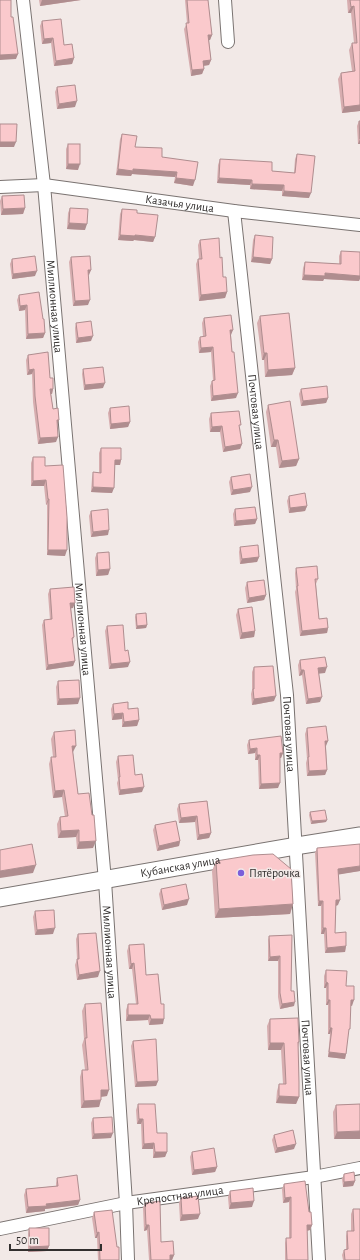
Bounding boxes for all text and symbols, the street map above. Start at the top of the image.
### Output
street label: Казачья улица [145,193,215,214]
street label: Миллионная улица [45,259,65,354]
street label: Почтовая улица [246,373,266,451]
street label: Миллионная улица [73,582,93,677]
street label: Почтовая улица [281,696,297,773]
street label: Кубанская улица [139,853,222,879]
place label: Пятёрочка [249,867,301,879]
marker: Пятёрочка [236,868,246,878]
street label: Миллионная улица [101,905,119,1000]
street label: Почтовая улица [299,1019,316,1096]
street label: Крепостная улица [136,1184,225,1208]
scale bar [10,1226,101,1252]
text: 50 m [16,1234,39,1246]

